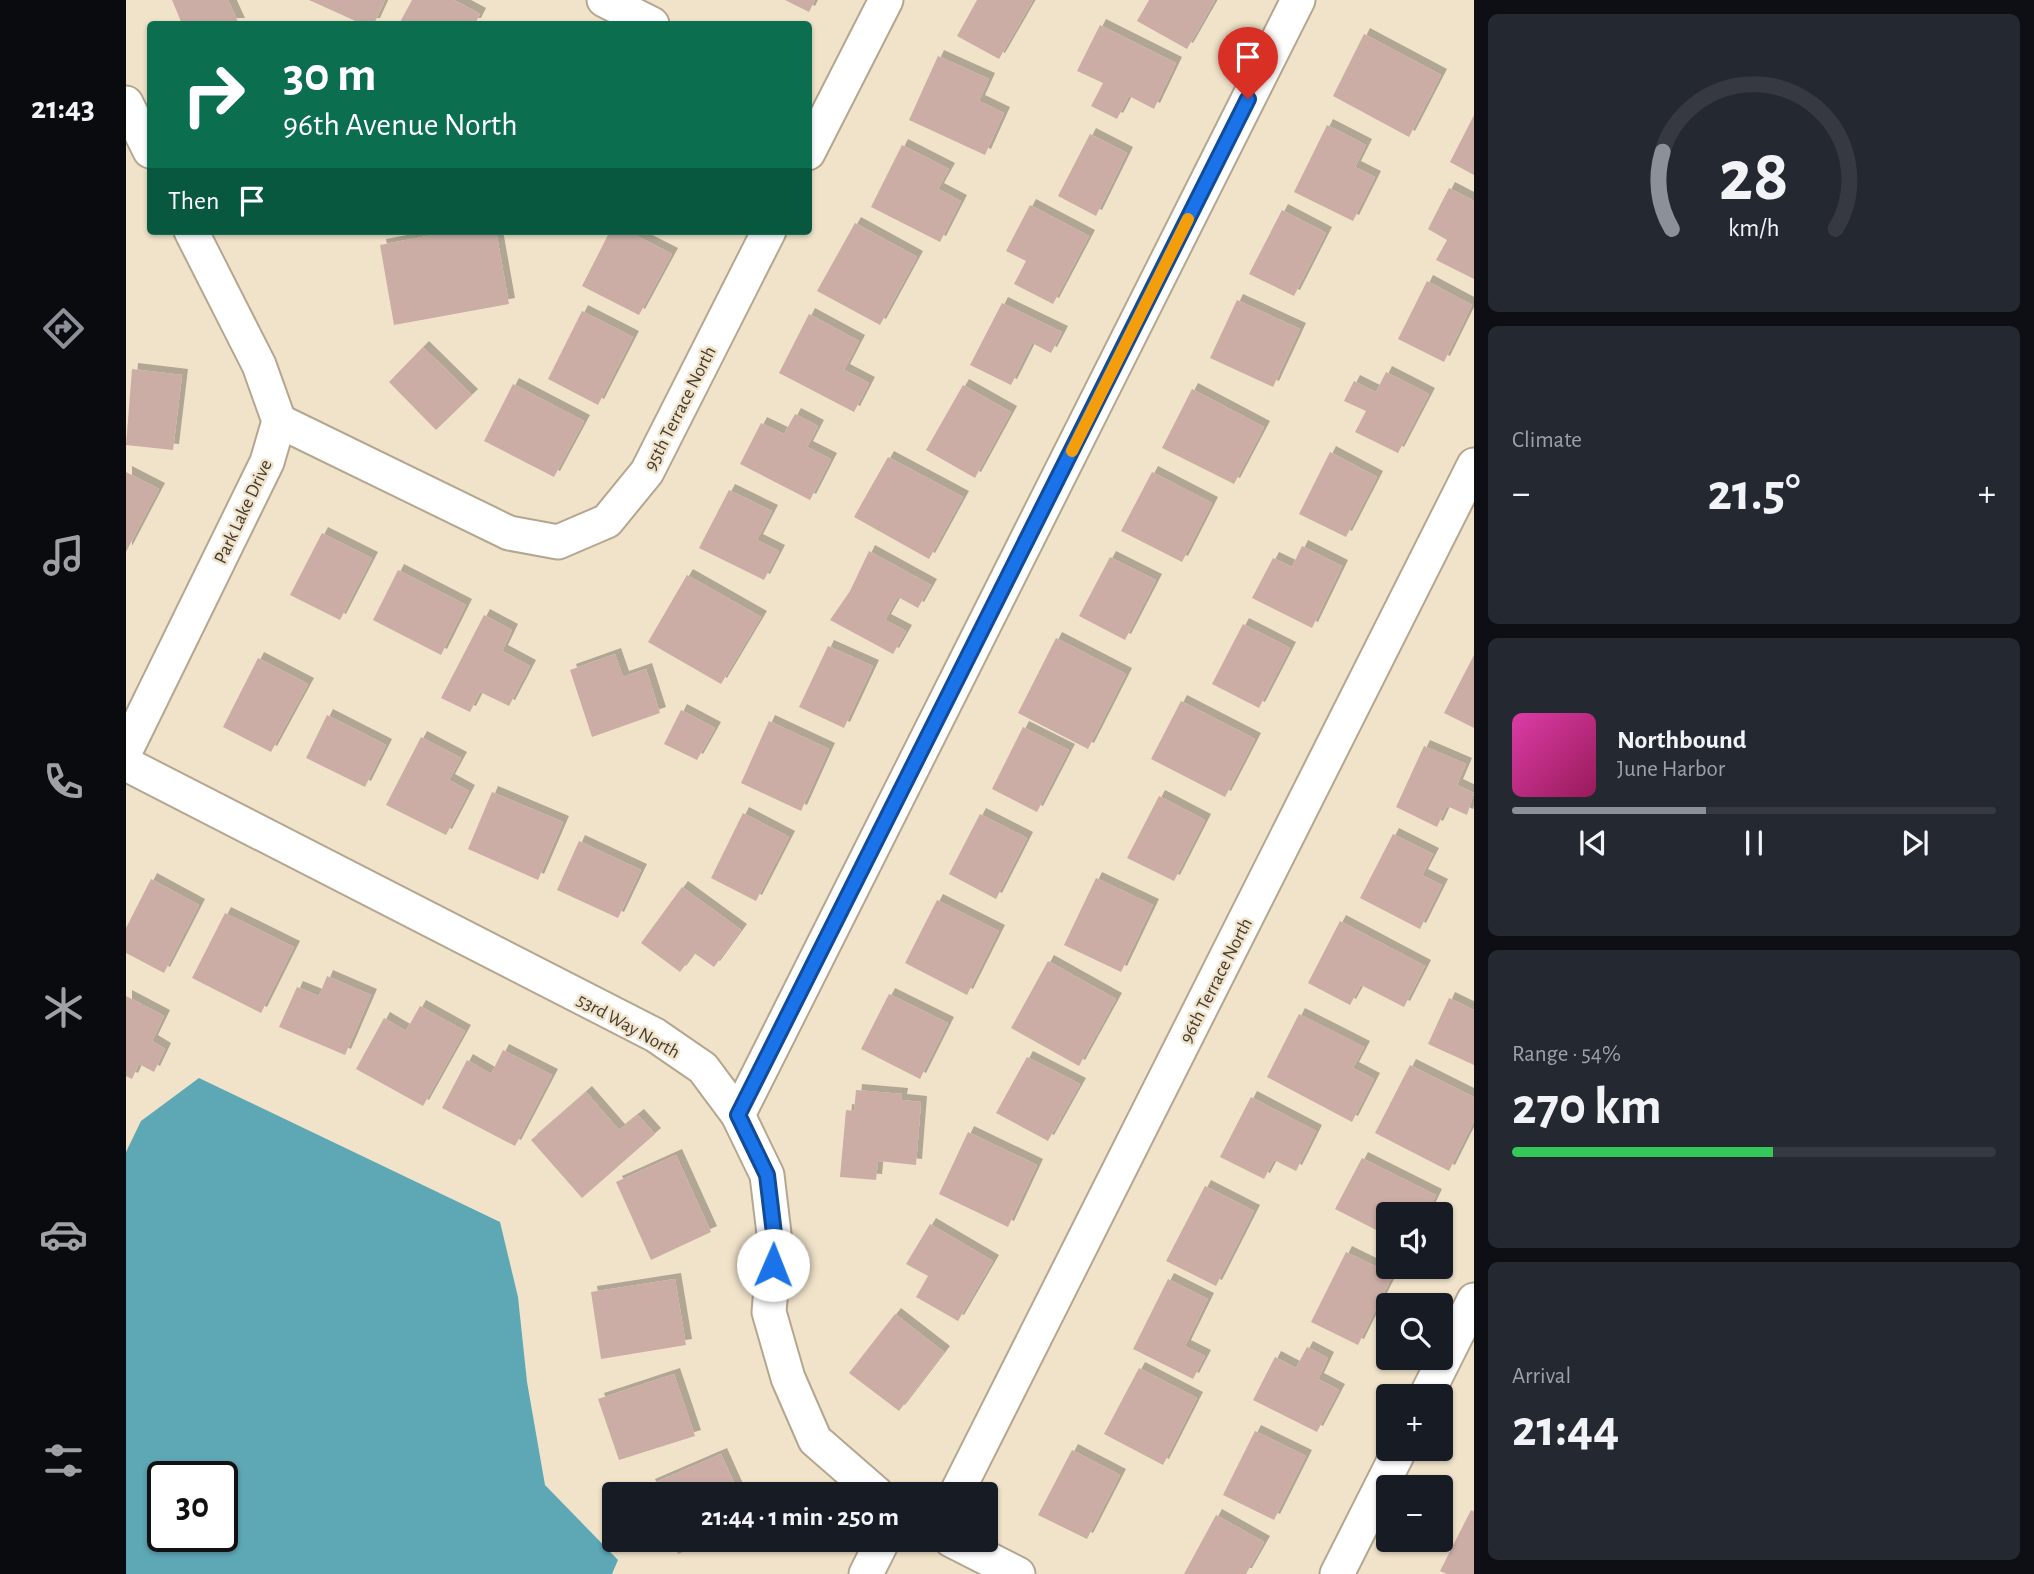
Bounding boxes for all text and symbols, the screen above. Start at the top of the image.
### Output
pin [1218,27,1278,99]
icon: arrive [1229,38,1267,76]
icon: right [168,49,259,140]
text: 30 m [283,51,377,100]
text: 21:43 [31,92,95,124]
text: 96th Avenue North [283,109,518,141]
text: 28 [1719,141,1789,214]
icon: arrive [233,182,271,220]
text: Then [168,188,219,214]
text: km/h [1728,216,1780,241]
icon: directions [39,304,88,353]
street label: 95th Terrace North [641,343,720,474]
text: Climate [1512,429,1582,452]
street label: Park Lake Drive [211,457,276,567]
text: 21.5° [1708,467,1800,519]
text: − [1512,475,1530,513]
text: + [1978,475,1996,513]
icon: music [39,531,88,580]
text: Northbound [1617,727,1746,753]
icon: phone [39,757,88,806]
text: June Harbor [1617,758,1725,781]
icon: previous [1574,824,1612,862]
icon: pause [1735,824,1773,862]
icon: next [1896,824,1934,862]
street label: 96th Terrace North [1177,915,1256,1046]
icon: climate [39,983,88,1032]
street label: 53rd Way North [574,990,683,1062]
text: Range · 54% [1512,1043,1621,1066]
text: 270 km [1512,1081,1662,1133]
map controls [1376,1202,1453,1552]
button: sound [1376,1202,1453,1279]
icon: car [39,1210,88,1259]
position arrow [736,1228,810,1302]
button: search [1376,1293,1453,1370]
text: Arrival [1512,1365,1571,1388]
button: + [1376,1384,1453,1461]
text: 21:44 [1512,1403,1619,1455]
icon: filters [39,1436,88,1485]
speed limit sign: 30 [147,1461,238,1552]
button: − [1376,1475,1453,1552]
text: 21:44 · 1 min · 250 m [701,1504,899,1530]

